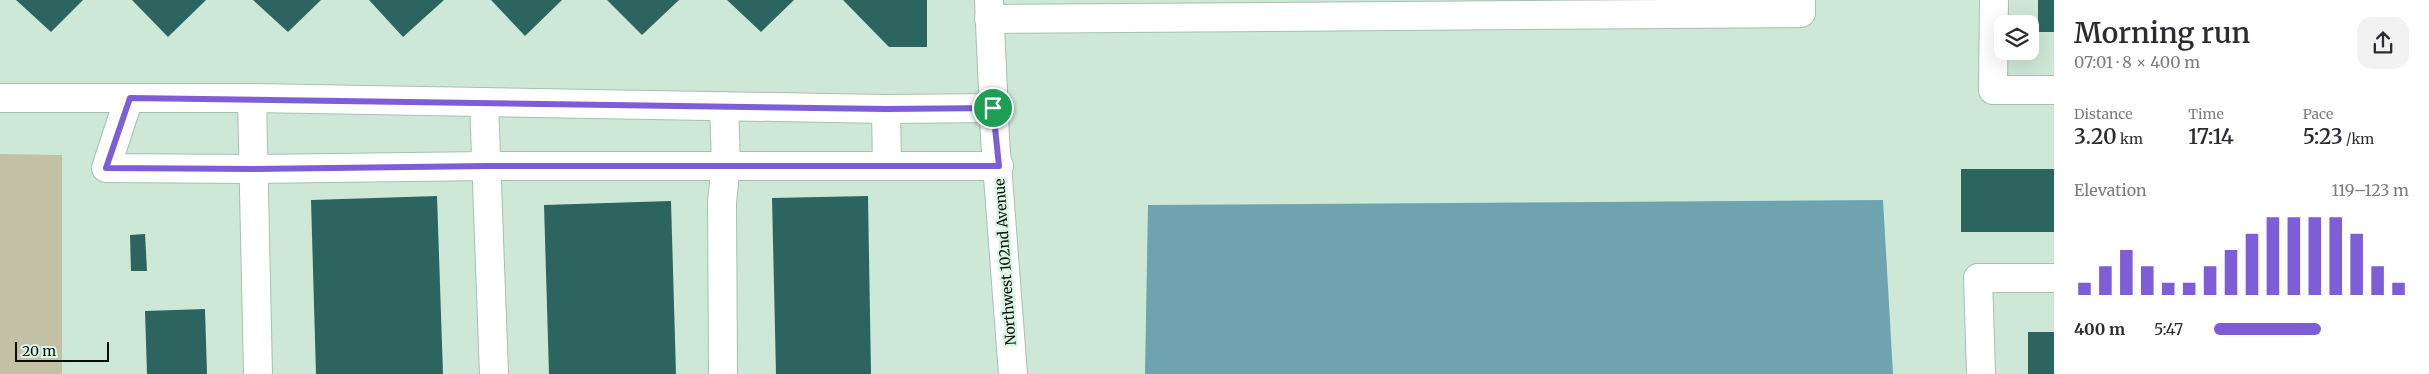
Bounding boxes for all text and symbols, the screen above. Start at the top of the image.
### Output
map controls [1994,15,2039,60]
button: layers [1994,15,2039,60]
text: Morning run [2074,15,2250,51]
button: share [2357,17,2409,69]
text: 07:01 · 8 × 400 m [2074,52,2200,72]
pin [972,87,1014,129]
icon: arrive [979,94,1007,122]
text: Distance [2074,105,2133,123]
text: Time [2188,105,2224,123]
text: Pace [2303,105,2333,123]
text: 3.20 [2074,123,2117,150]
text: 17:14 [2188,123,2234,150]
text: 5:23 [2303,123,2343,150]
text: km [2117,130,2143,148]
text: /km [2343,130,2374,148]
street label: Northwest 102nd Avenue [990,178,1020,346]
text: Elevation [2074,180,2147,200]
text: 119–123 m [2332,180,2409,200]
text: 400 m [2074,319,2125,339]
text: 5:47 [2154,319,2183,339]
scale bar [15,339,109,362]
text: 20 m [22,342,56,360]

